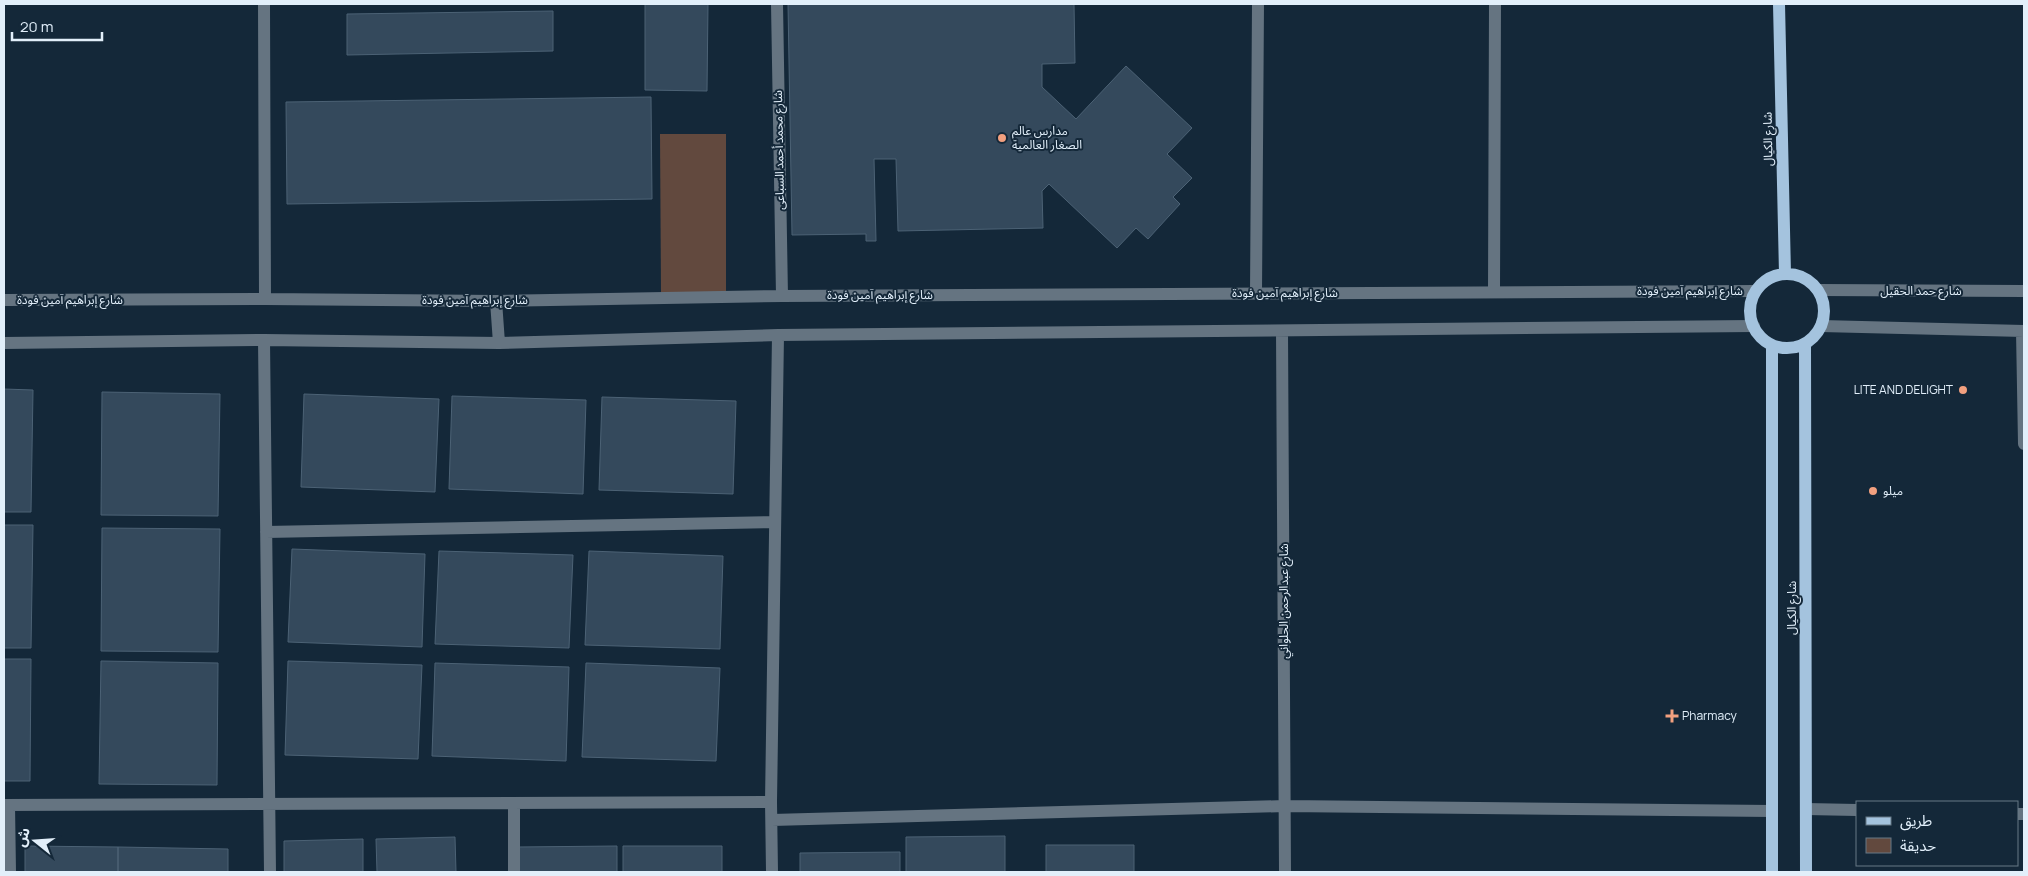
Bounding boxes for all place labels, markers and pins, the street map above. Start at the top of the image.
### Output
place label: مدارس عالم الصغار العالمية [1012,122,1082,153]
marker: مدارس عالم الصغار العالمية [996,132,1008,144]
place label: LITE AND DELIGHT [1854,381,1954,398]
marker: LITE AND DELIGHT [1957,384,1969,396]
place label: ميلو [1883,482,1903,499]
marker: ميلو [1867,485,1879,497]
place label: Pharmacy [1682,707,1738,724]
marker: Pharmacy [1666,710,1678,722]

